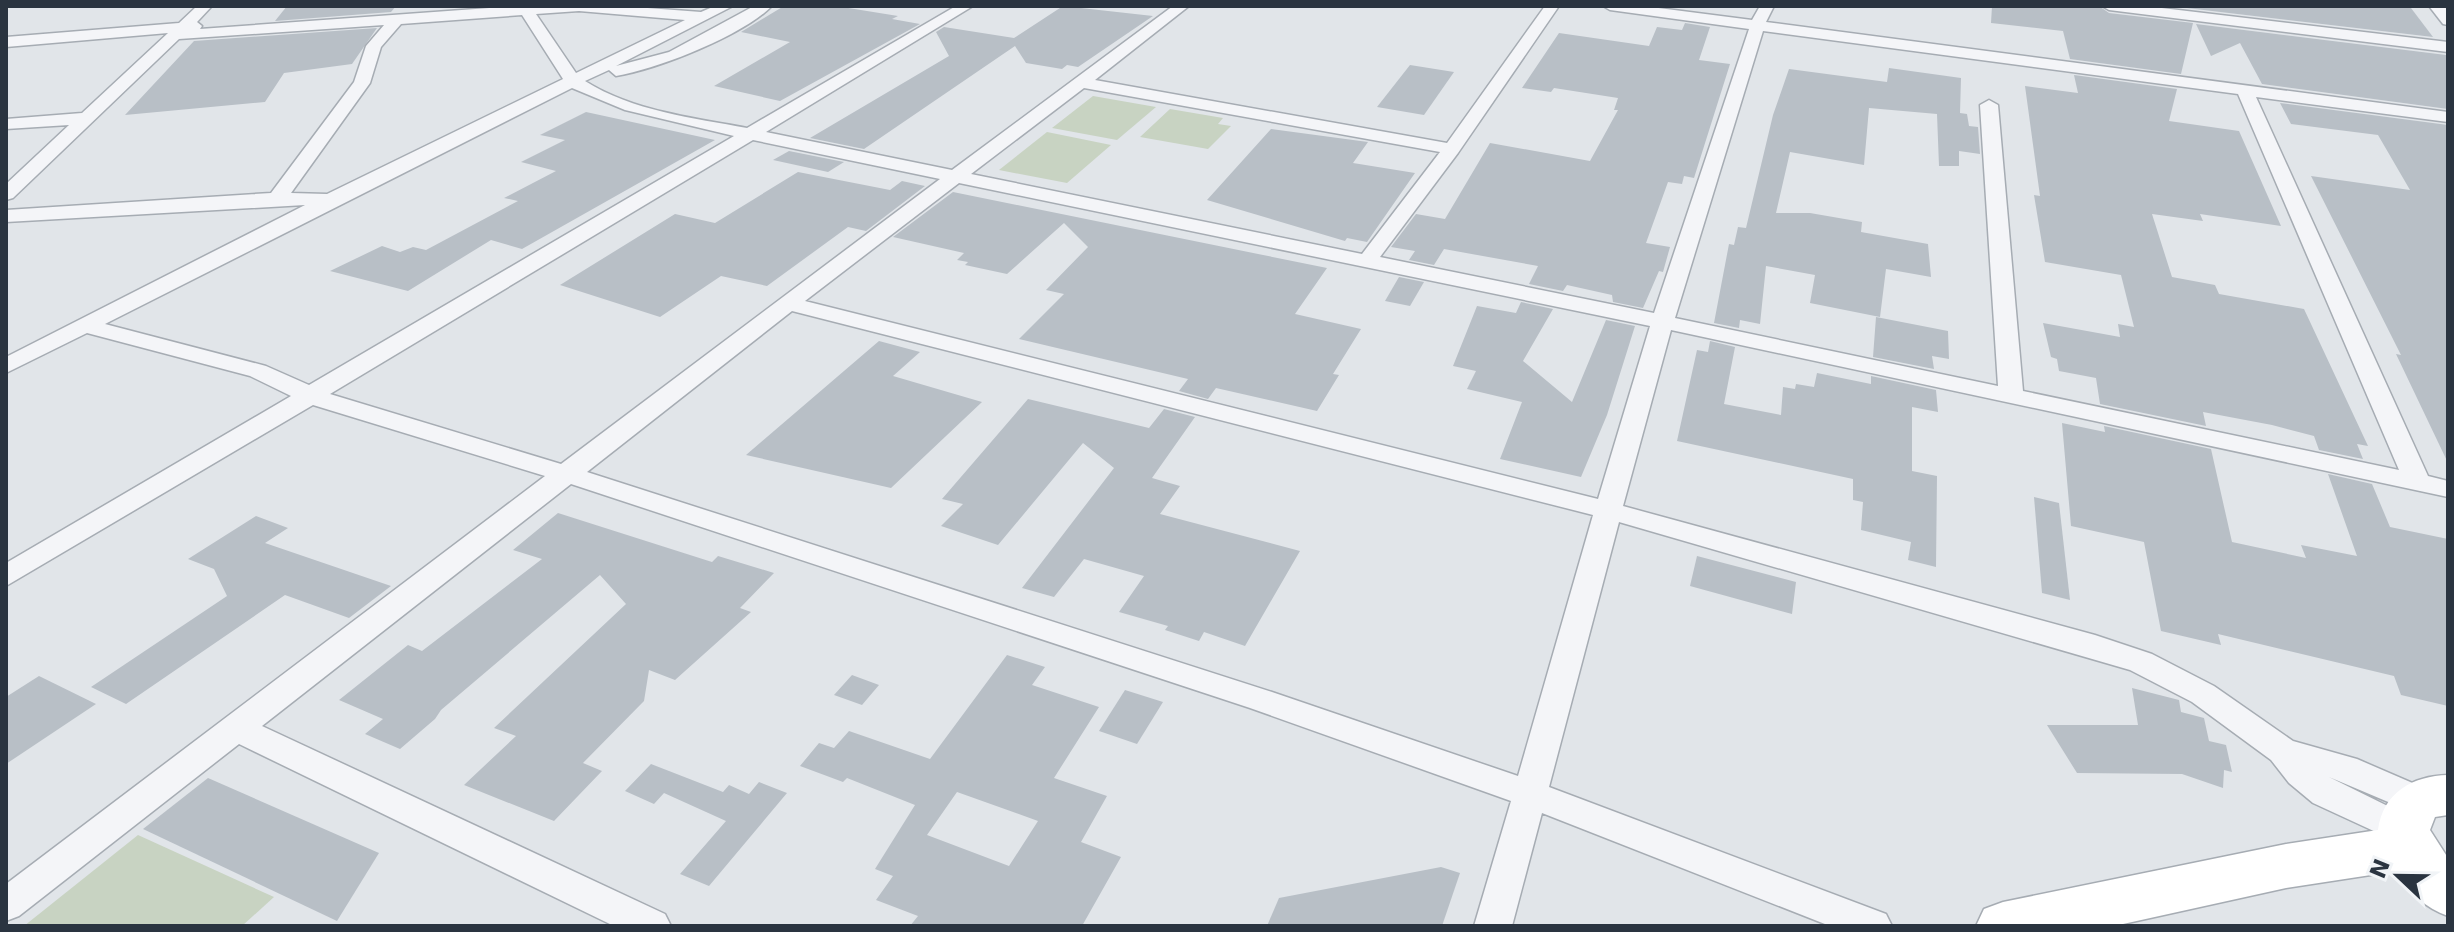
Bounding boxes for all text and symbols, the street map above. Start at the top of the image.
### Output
north arrow [2358,836,2438,916]
text: N [2365,855,2395,882]

